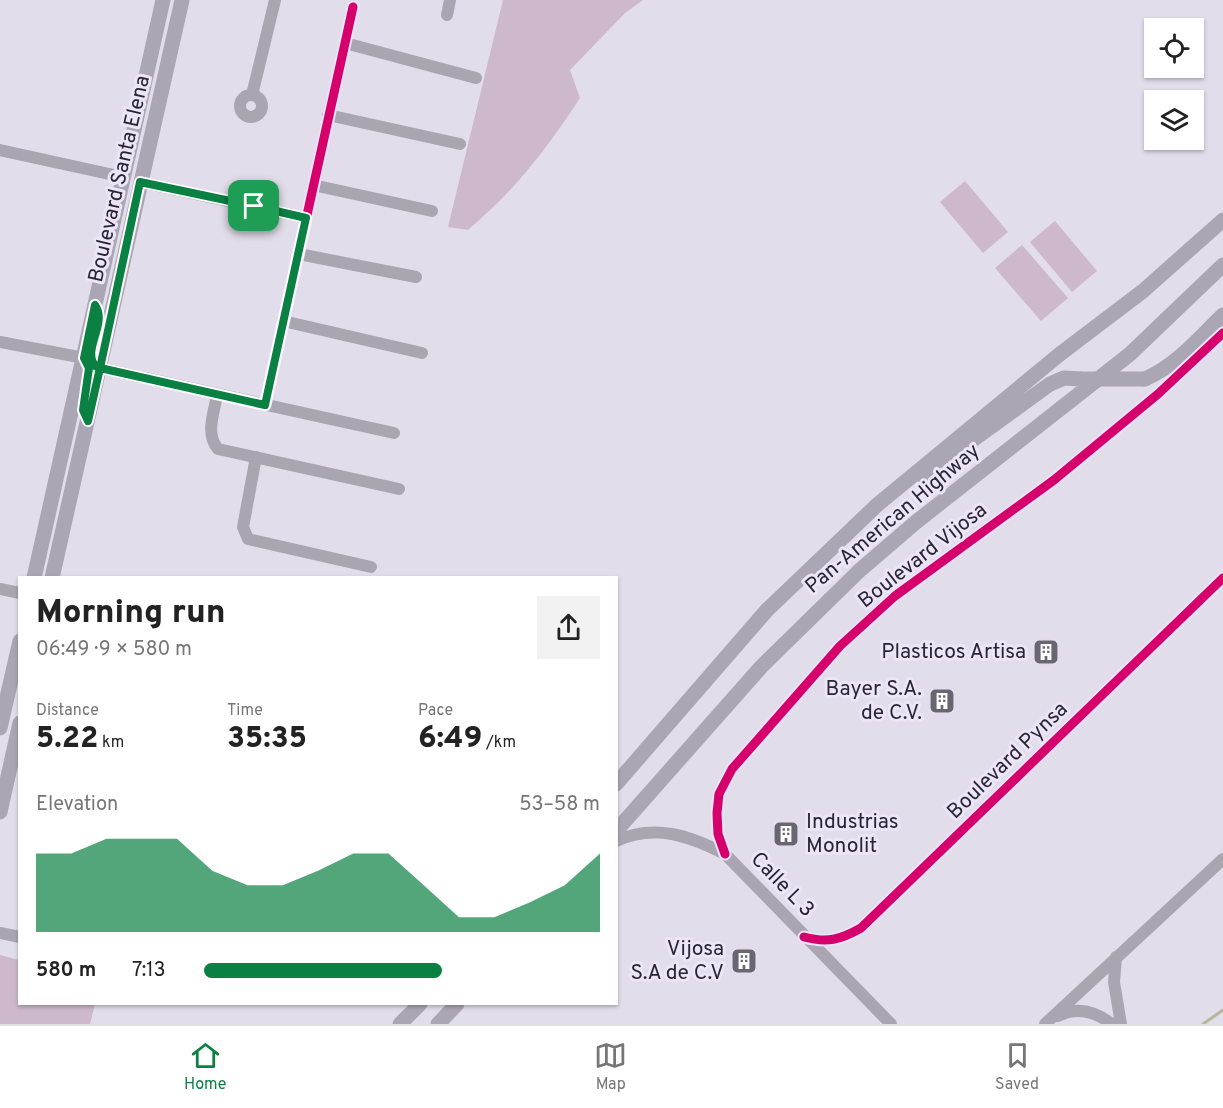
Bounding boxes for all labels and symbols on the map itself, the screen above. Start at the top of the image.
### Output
street label: Boulevard Santa Elena [83,73,157,285]
pin [228,180,279,231]
street label: Pan-American Highway [800,438,986,600]
street label: Boulevard Vijosa [853,497,993,615]
building icon: Plasticos Artisa [1031,637,1061,667]
place label: Plasticos Artisa [881,639,1026,666]
place label: Bayer S.A. de C.V. [826,676,922,727]
building icon: Bayer S.A. de C.V. [927,686,957,716]
street label: Boulevard Pynsa [942,697,1074,825]
place label: Industrias Monolit [806,809,899,860]
building icon: Industrias Monolit [771,819,801,849]
street label: Calle L 3 [744,847,820,923]
place label: Vijosa S.A de C.V [631,936,724,987]
building icon: Vijosa S.A de C.V [729,946,759,976]

